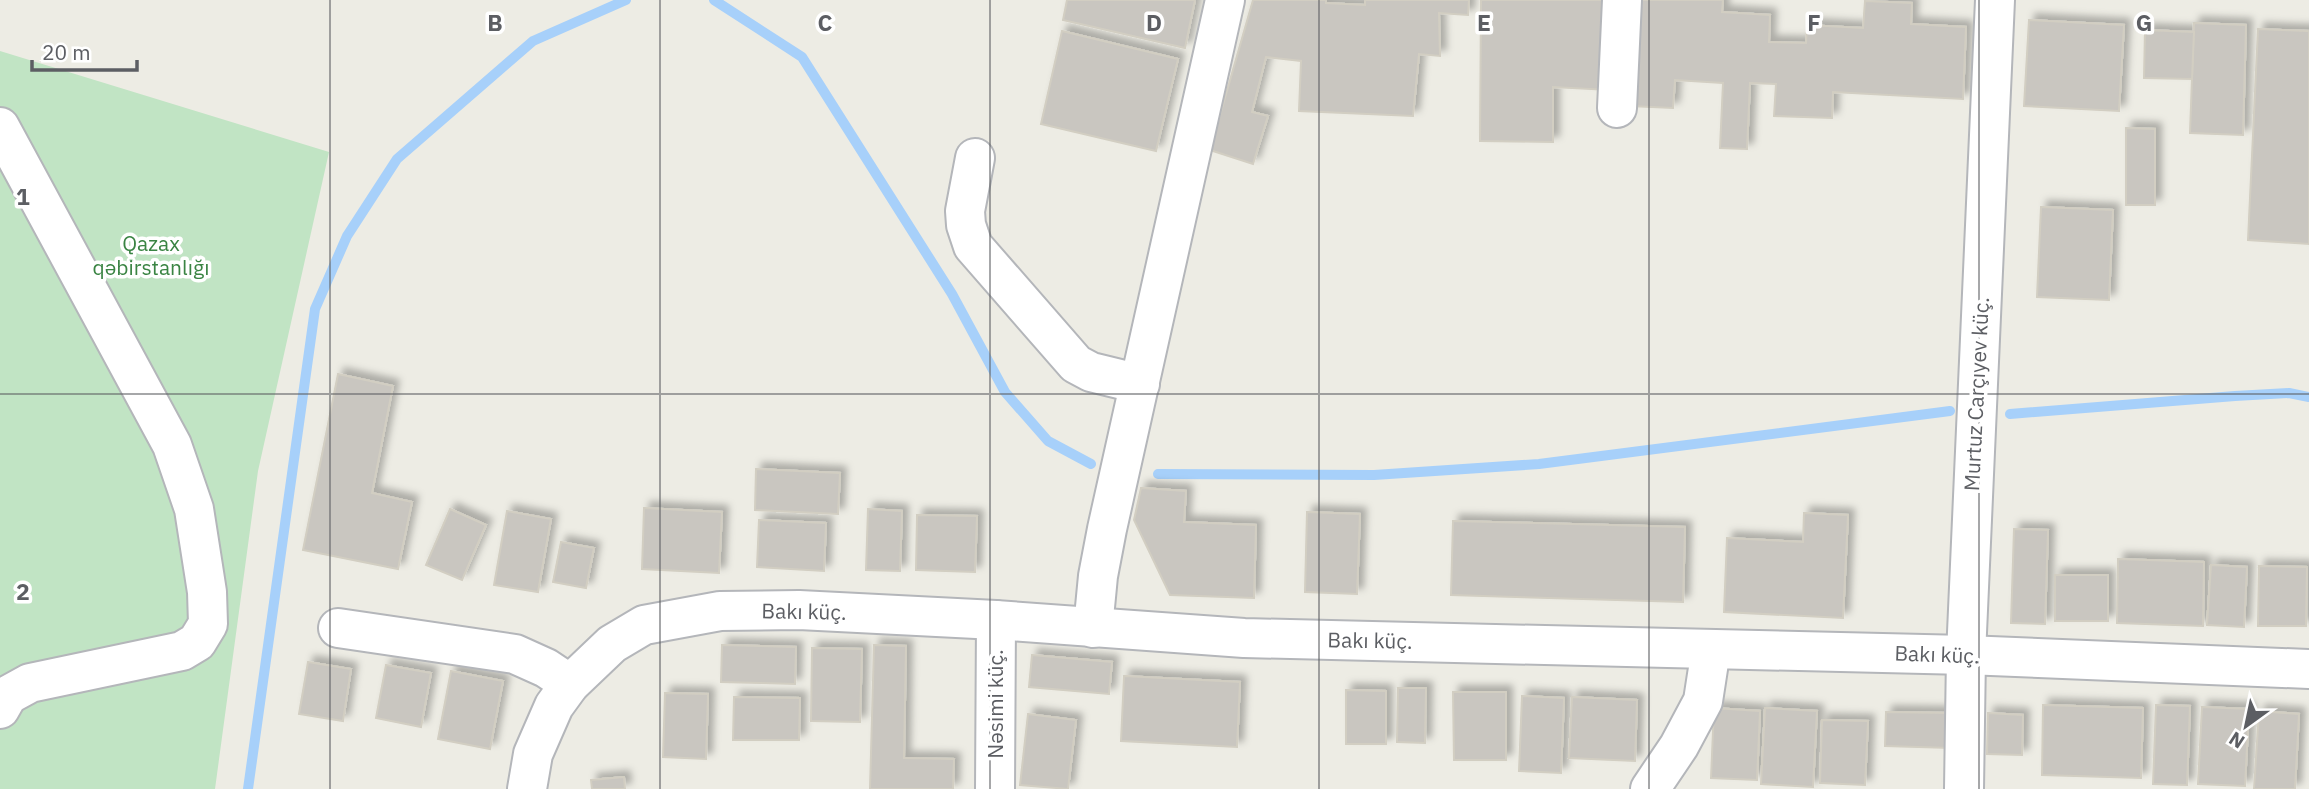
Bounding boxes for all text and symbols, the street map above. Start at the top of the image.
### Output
text: B [487,7,503,37]
text: C [818,7,833,37]
text: D [1146,7,1162,37]
text: E [1477,7,1491,37]
text: F [1807,7,1821,37]
text: G [2136,7,2152,37]
scale bar [32,28,136,72]
text: 20 m [42,38,91,66]
text: 1 [16,181,30,211]
park label: Qazax qəbirstanlığı [93,229,209,281]
street label: Murtuz Carçıyev küç. [1957,296,1995,492]
text: 2 [16,576,30,606]
street label: Bakı küç. [761,596,847,626]
street label: Bakı küç. [1327,625,1413,655]
street label: Bakı küç. [1894,639,1980,669]
street label: Nəsimi küç. [981,649,1009,759]
north arrow [2211,691,2281,761]
text: N [2224,726,2249,754]

